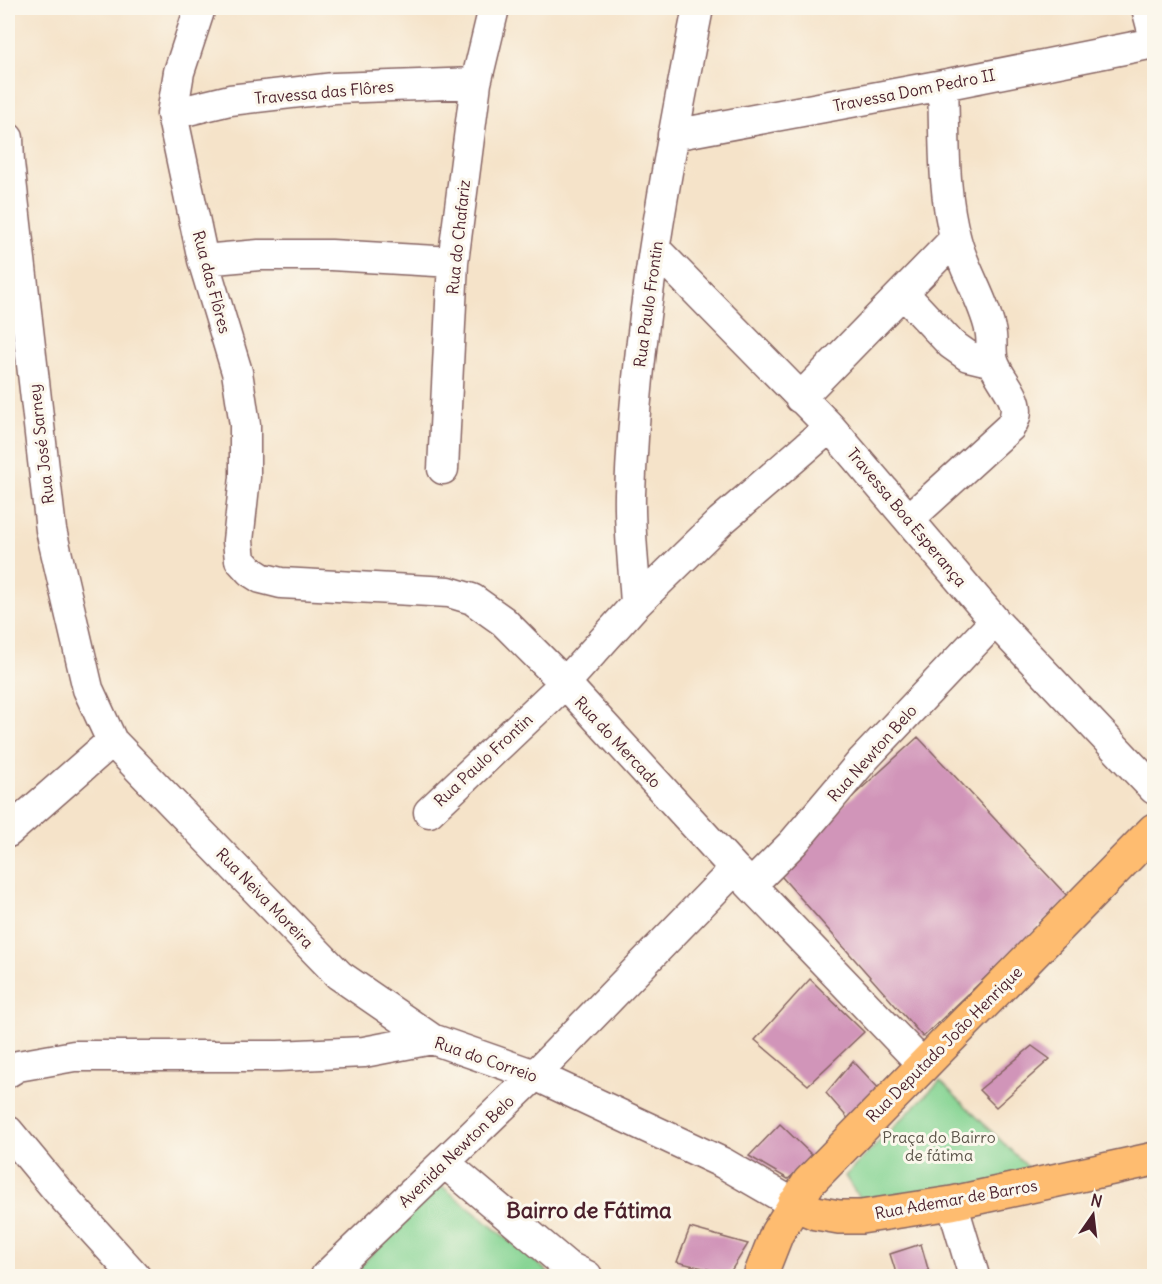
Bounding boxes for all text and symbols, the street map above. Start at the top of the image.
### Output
street label: Travessa Dom Pedro II [831,64,997,116]
street label: Travessa das Flôres [253,76,395,108]
street label: Rua do Chafariz [442,178,474,295]
street label: Rua das Flôres [189,228,235,336]
street label: Rua Paulo Frontin [629,240,667,368]
street label: Rua José Sarney [24,383,58,505]
street label: Travessa Boa Esperança [843,443,971,591]
street label: Rua do Mercado [570,692,666,792]
street label: Rua Newton Belo [823,700,921,806]
street label: Rua Paulo Frontin [430,709,536,811]
street label: Rua Neiva Moreira [212,844,318,952]
street label: Rua Deputado João Henrique [862,962,1026,1126]
street label: Rua do Correio [432,1032,540,1086]
street label: Avenida Newton Belo [394,1091,518,1211]
park label: Praça do Bairro de fátima [882,1127,996,1165]
street label: Rua Ademar de Barros [873,1175,1039,1223]
north arrow [1063,1185,1123,1245]
text: N [1089,1189,1104,1211]
district label: Bairro de Fátima [506,1196,672,1224]

